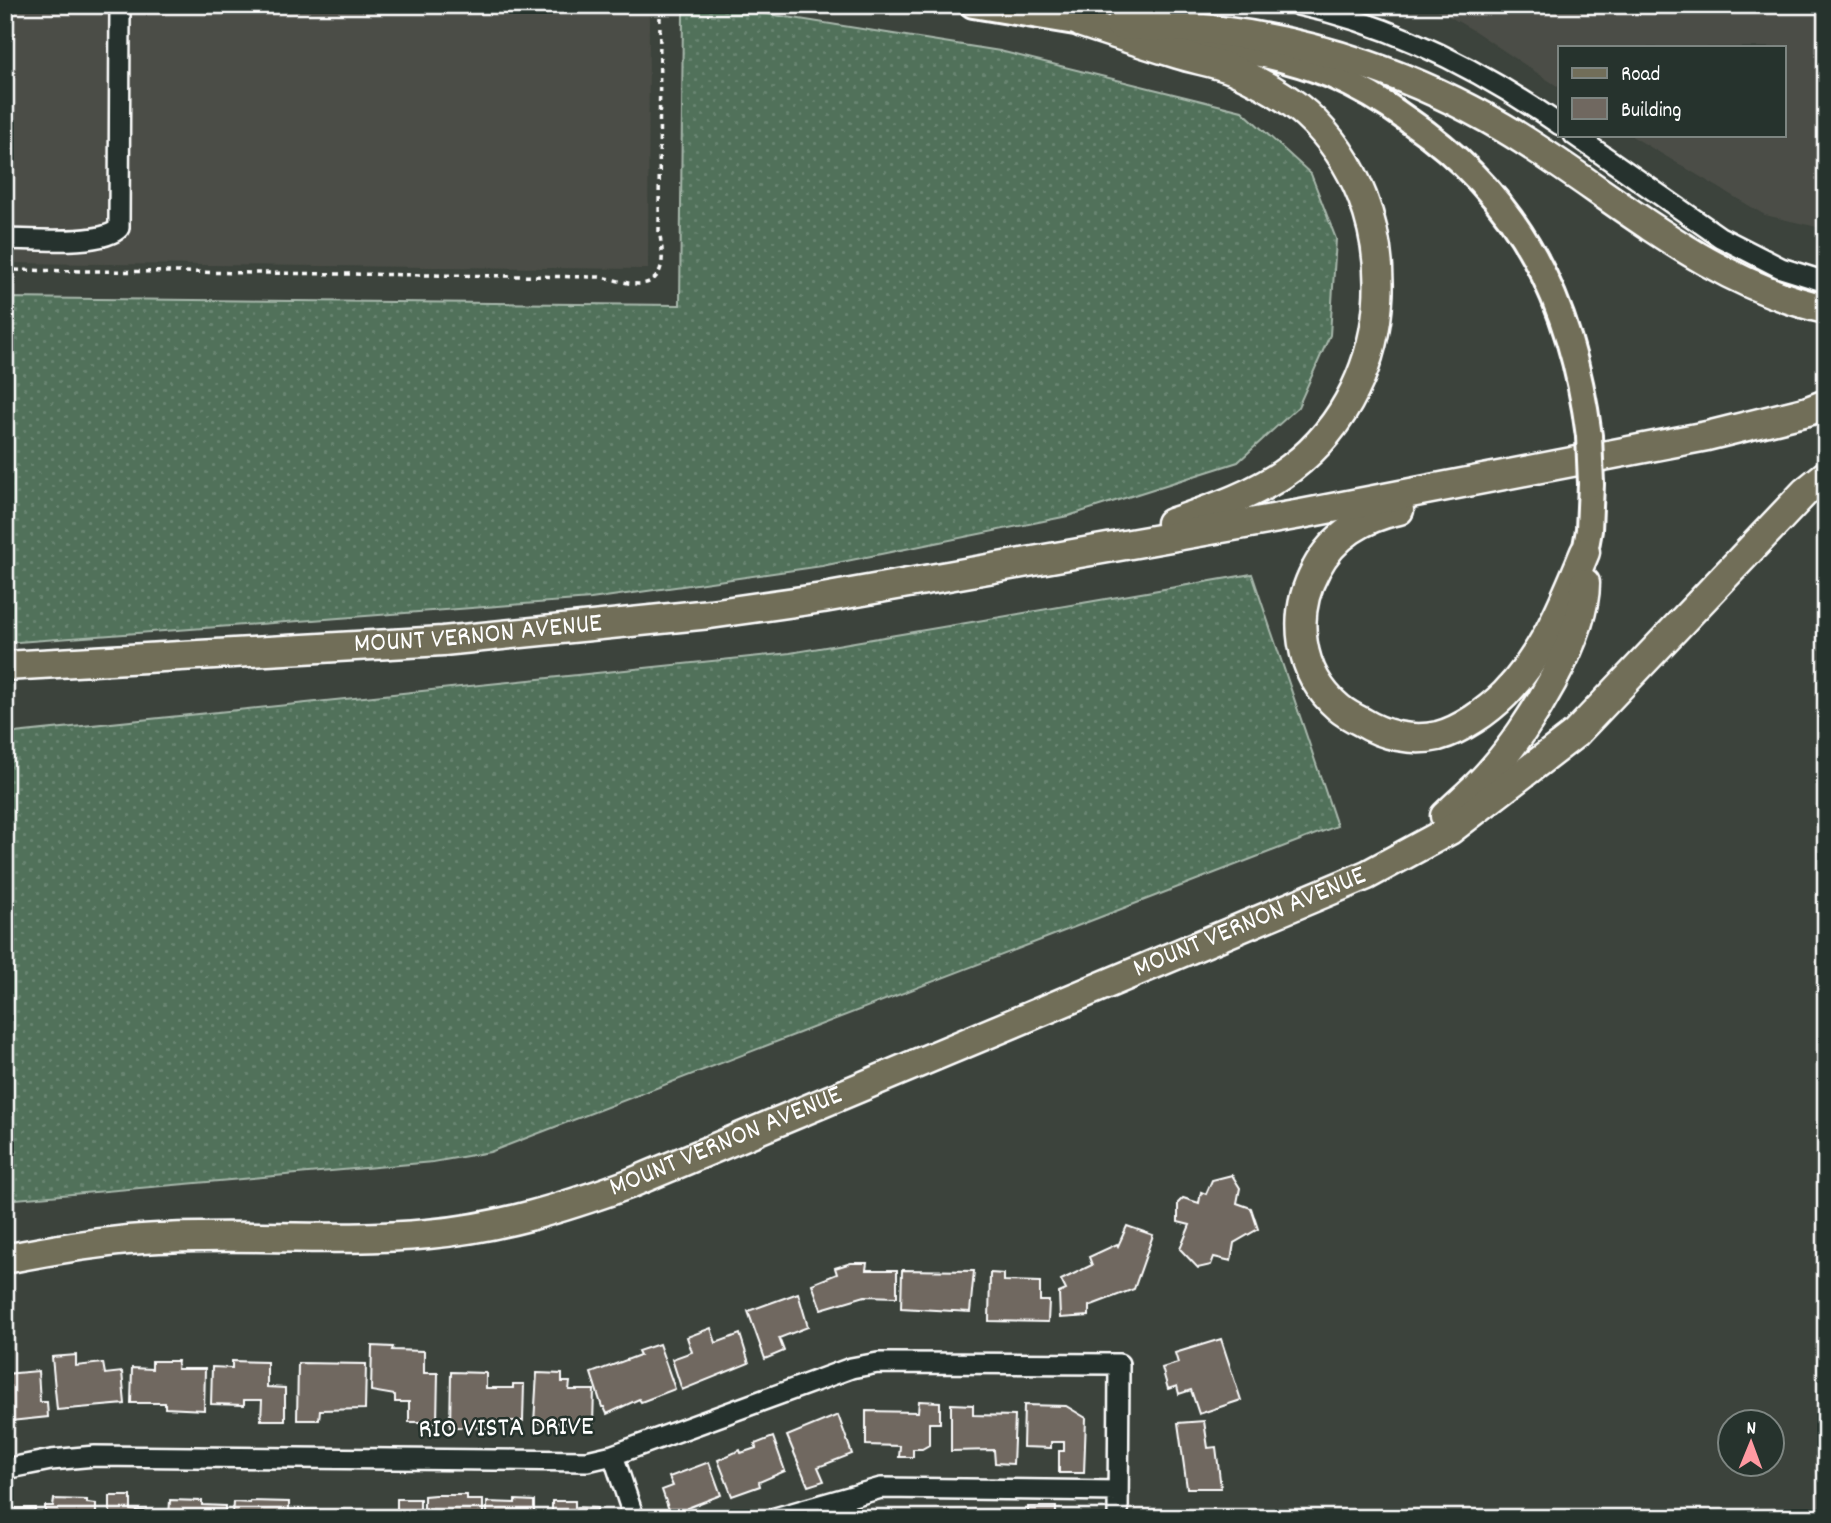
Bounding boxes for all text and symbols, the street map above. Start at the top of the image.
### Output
legend [1558,46,1786,136]
text: Road [1621,61,1660,91]
text: Building [1621,97,1681,127]
street label: MOUNT VERNON AVENUE [353,605,604,666]
street label: MOUNT VERNON AVENUE [1128,857,1373,990]
street label: MOUNT VERNON AVENUE [604,1077,849,1209]
street label: RIO VISTA DRIVE [418,1408,594,1452]
north arrow [1716,1408,1786,1478]
text: N [1746,1416,1756,1443]

